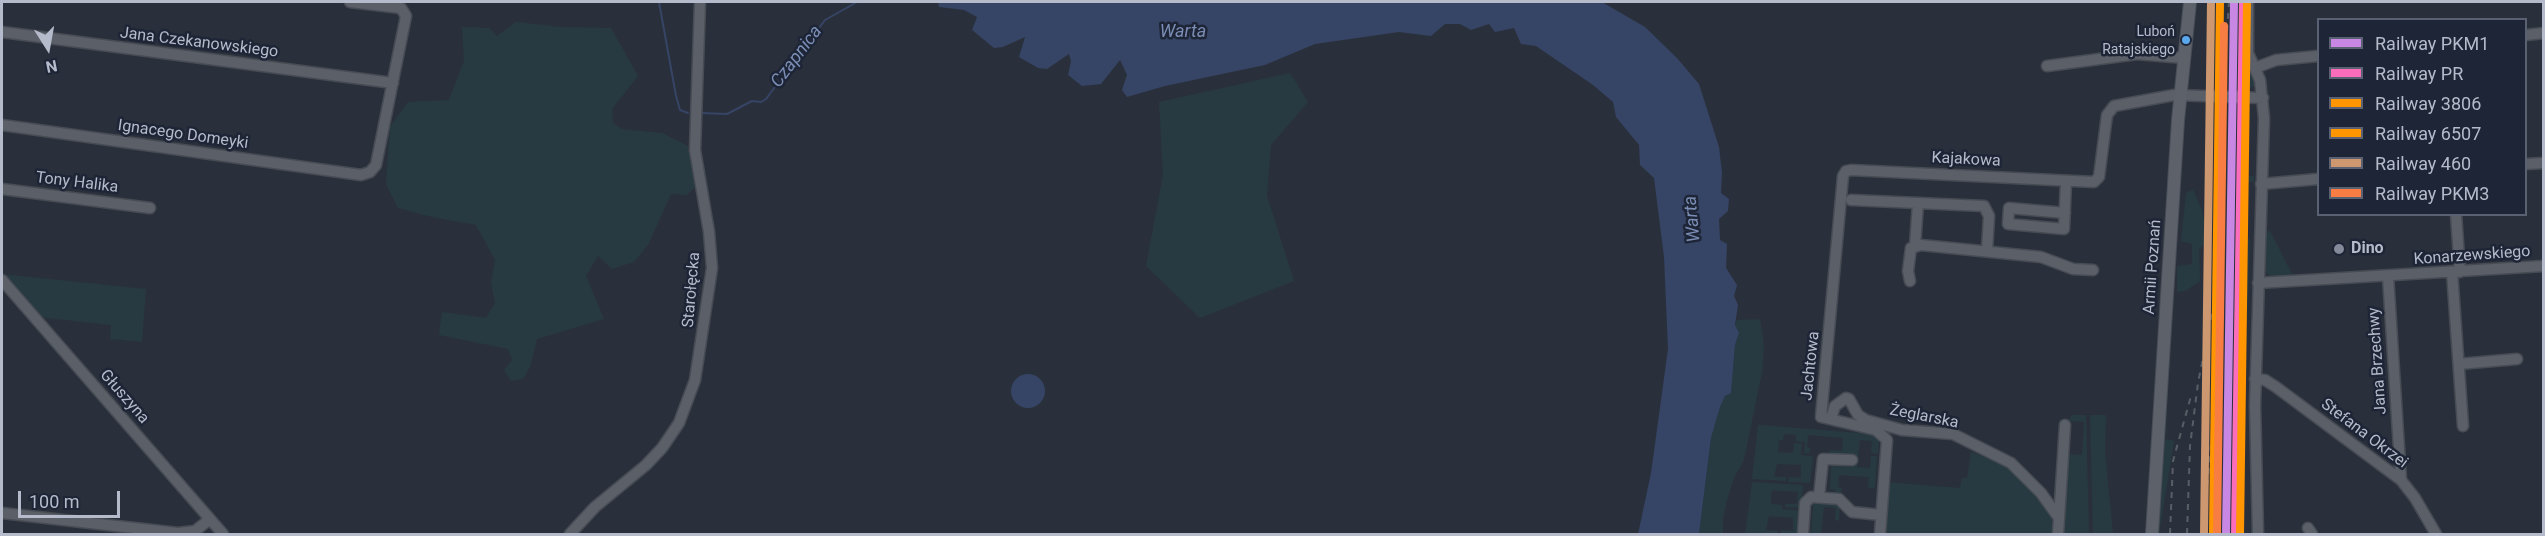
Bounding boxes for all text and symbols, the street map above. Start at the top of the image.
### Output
north arrow [18,18,78,78]
legend [2317,18,2527,216]
water label: Warta [1160,21,1206,43]
water label: Czapnica [767,22,827,92]
street label: Jana Czekanowskiego [119,24,279,62]
place label: Luboń Ratajskiego [2102,24,2175,56]
text: Railway PKM1 [2375,33,2489,54]
marker: Luboń Ratajskiego [2180,34,2192,46]
text: N [44,56,59,77]
text: Railway PR [2375,63,2463,84]
text: Railway 3806 [2375,93,2481,114]
street label: Ignacego Domeyki [117,116,249,154]
text: Railway 6507 [2375,123,2481,144]
street label: Kajakowa [1931,149,2001,171]
text: Railway 460 [2375,153,2471,174]
street label: Tony Halika [35,168,119,198]
text: Railway PKM3 [2375,183,2489,204]
water label: Warta [1680,195,1706,243]
street label: Armii Poznań [2140,219,2166,315]
place label: Dino [2351,239,2384,259]
marker: Dino [2332,242,2346,256]
street label: Konarzewskiego [2413,242,2531,270]
street label: Starołęcka [679,251,705,329]
street label: Jana Brzechwy [2365,307,2391,415]
street label: Jachtowa [1798,330,1824,402]
street label: Głuszyna [95,366,153,428]
street label: Stefana Okrzei [2317,395,2411,473]
street label: Żeglarska [1888,401,1960,433]
scale bar [21,479,123,517]
text: 100 m [29,491,80,512]

